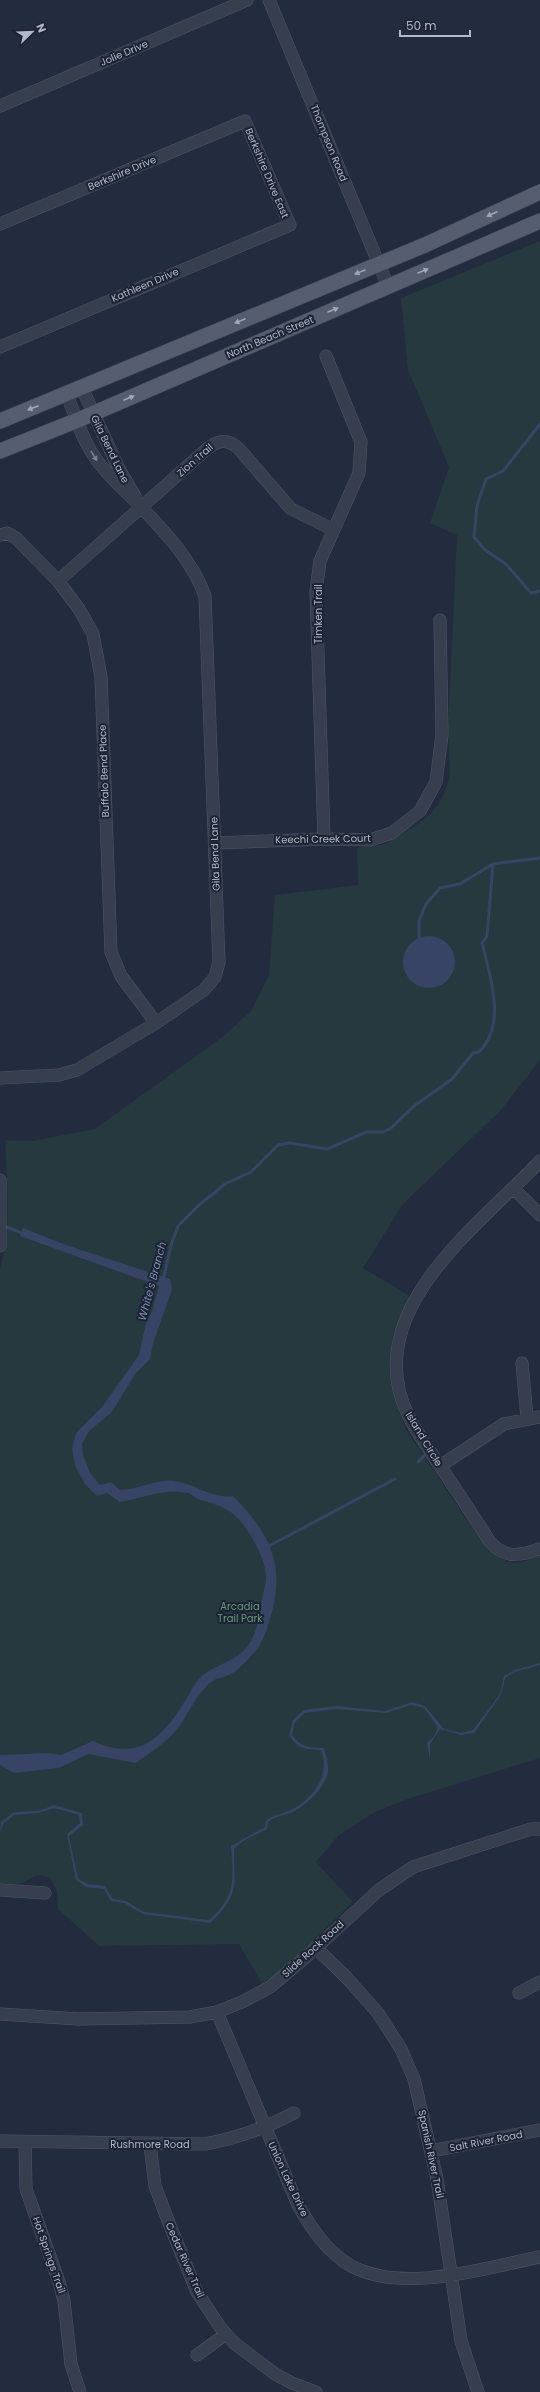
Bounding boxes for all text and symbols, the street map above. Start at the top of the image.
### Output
north arrow [12,12,52,52]
scale bar [400,12,470,38]
text: 50 m [406,17,437,34]
text: N [32,21,50,35]
street label: Jolie Drive [98,36,150,70]
street label: Thompson Road [307,102,351,184]
street label: Berkshire Drive East [241,126,293,221]
street label: Berkshire Drive [85,152,159,194]
one-way arrow [486,211,497,217]
street label: Kathleen Drive [109,264,181,306]
one-way arrow [418,267,430,273]
one-way arrow [353,269,365,275]
one-way arrow [327,307,338,313]
street label: North Beach Street [224,312,316,362]
one-way arrow [234,318,245,324]
one-way arrow [123,395,134,401]
one-way arrow [27,406,39,412]
street label: Gila Bend Lane [87,412,133,486]
street label: Zion Trail [173,440,217,480]
one-way arrow [90,450,98,461]
street label: Timken Trail [311,584,326,644]
street label: Buffalo Bend Place [95,724,113,818]
street label: Gila Bend Lane [206,817,224,891]
street label: Keechi Creek Court [275,831,371,847]
water label: White's Branch [134,1240,170,1322]
street label: Island Circle [402,1409,446,1469]
park label: Arcadia Trail Park [218,1599,263,1626]
street label: Slide Rock Road [279,1917,347,1981]
street label: Spanish River Trail [414,2108,448,2200]
street label: Salt River Road [448,2127,524,2155]
street label: Rushmore Road [110,2137,190,2152]
street label: Union Lake Drive [264,2139,312,2219]
street label: Hot Springs Trail [29,2215,69,2295]
street label: Cedar River Trail [162,2220,208,2300]

